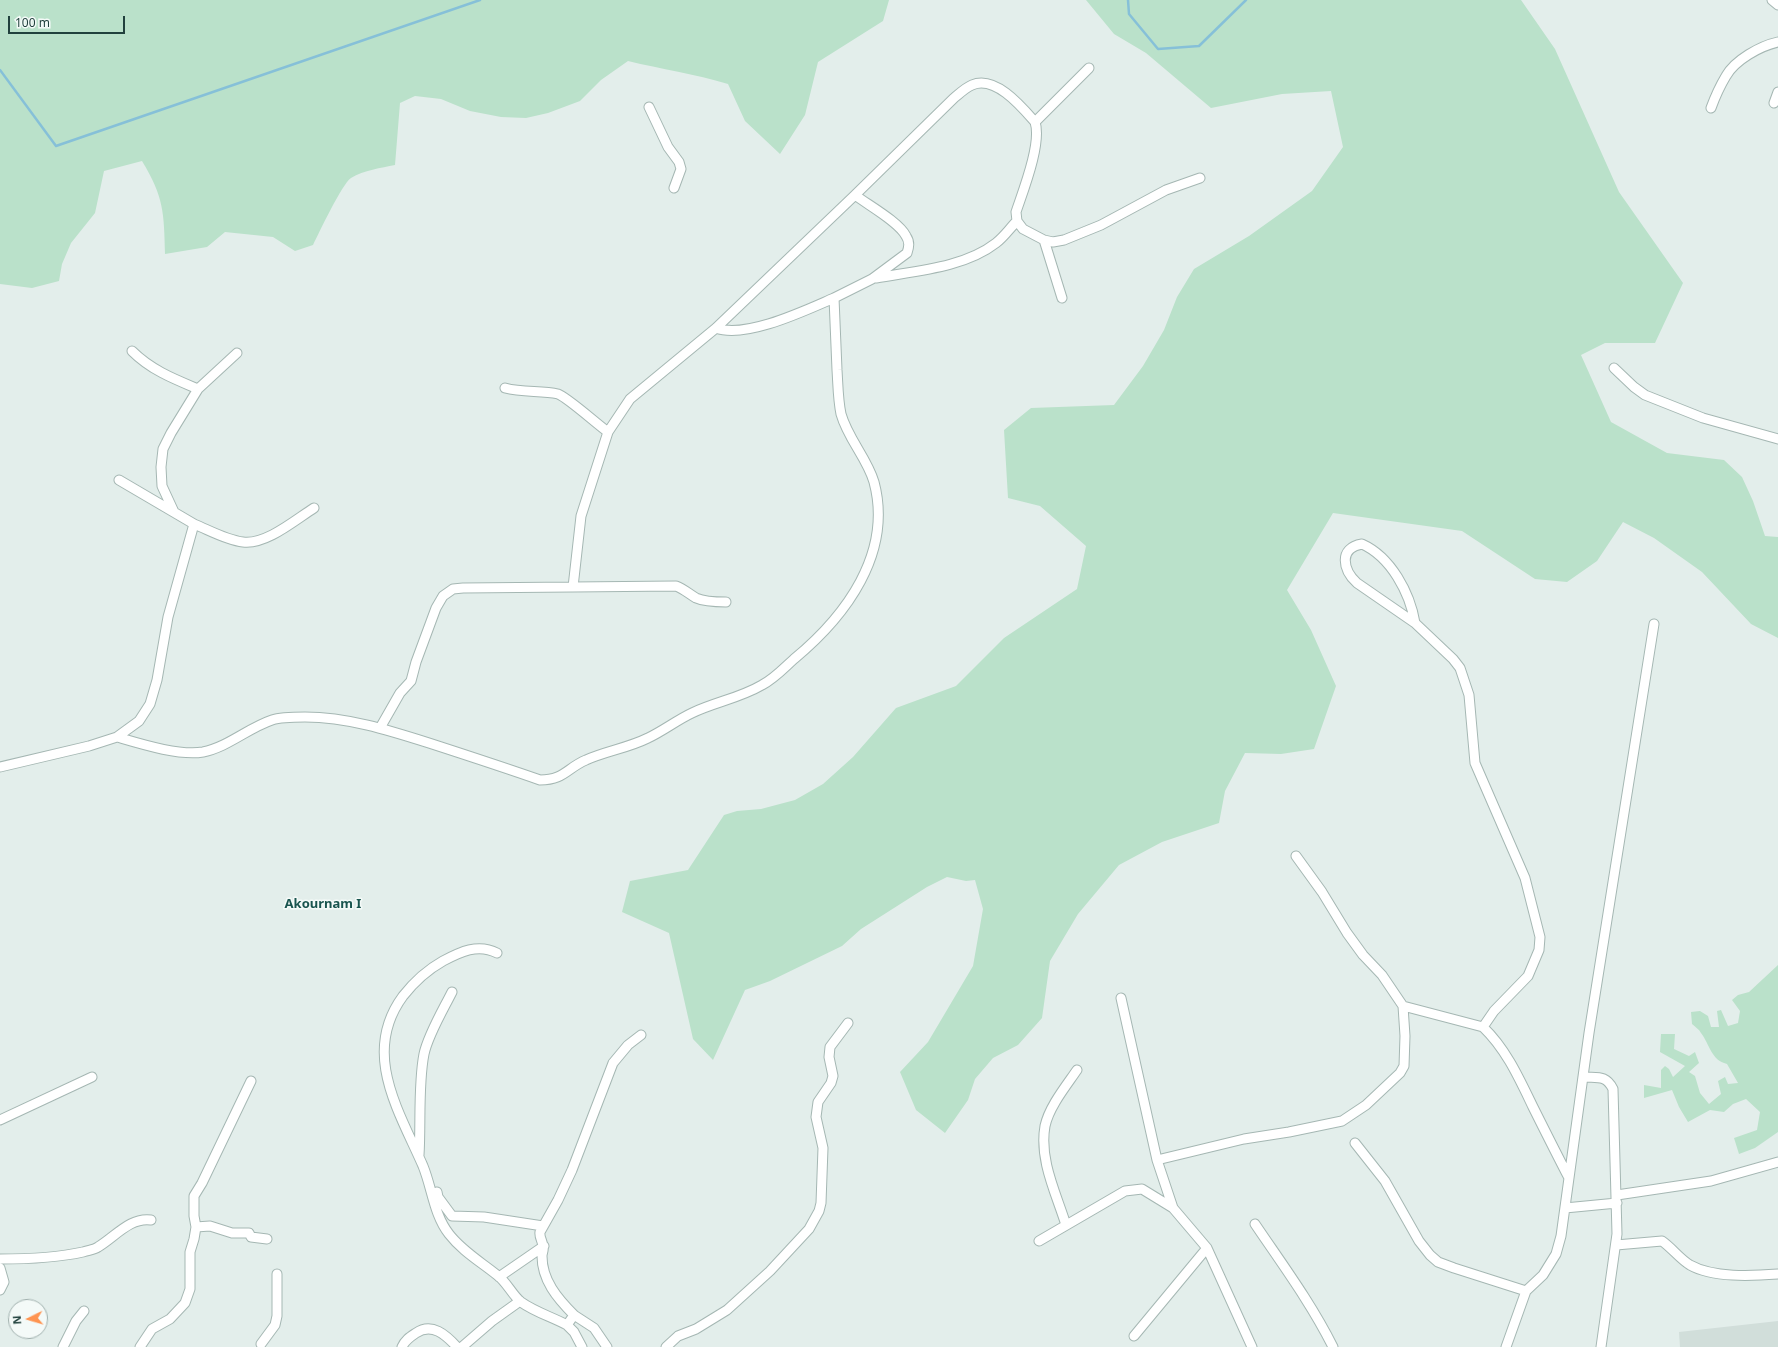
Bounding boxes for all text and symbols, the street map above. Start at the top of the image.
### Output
scale bar [10,8,127,34]
text: 100 m [15,14,50,31]
district label: Akournam I [285,896,361,912]
north arrow [8,1299,48,1339]
text: N [9,1315,24,1325]

